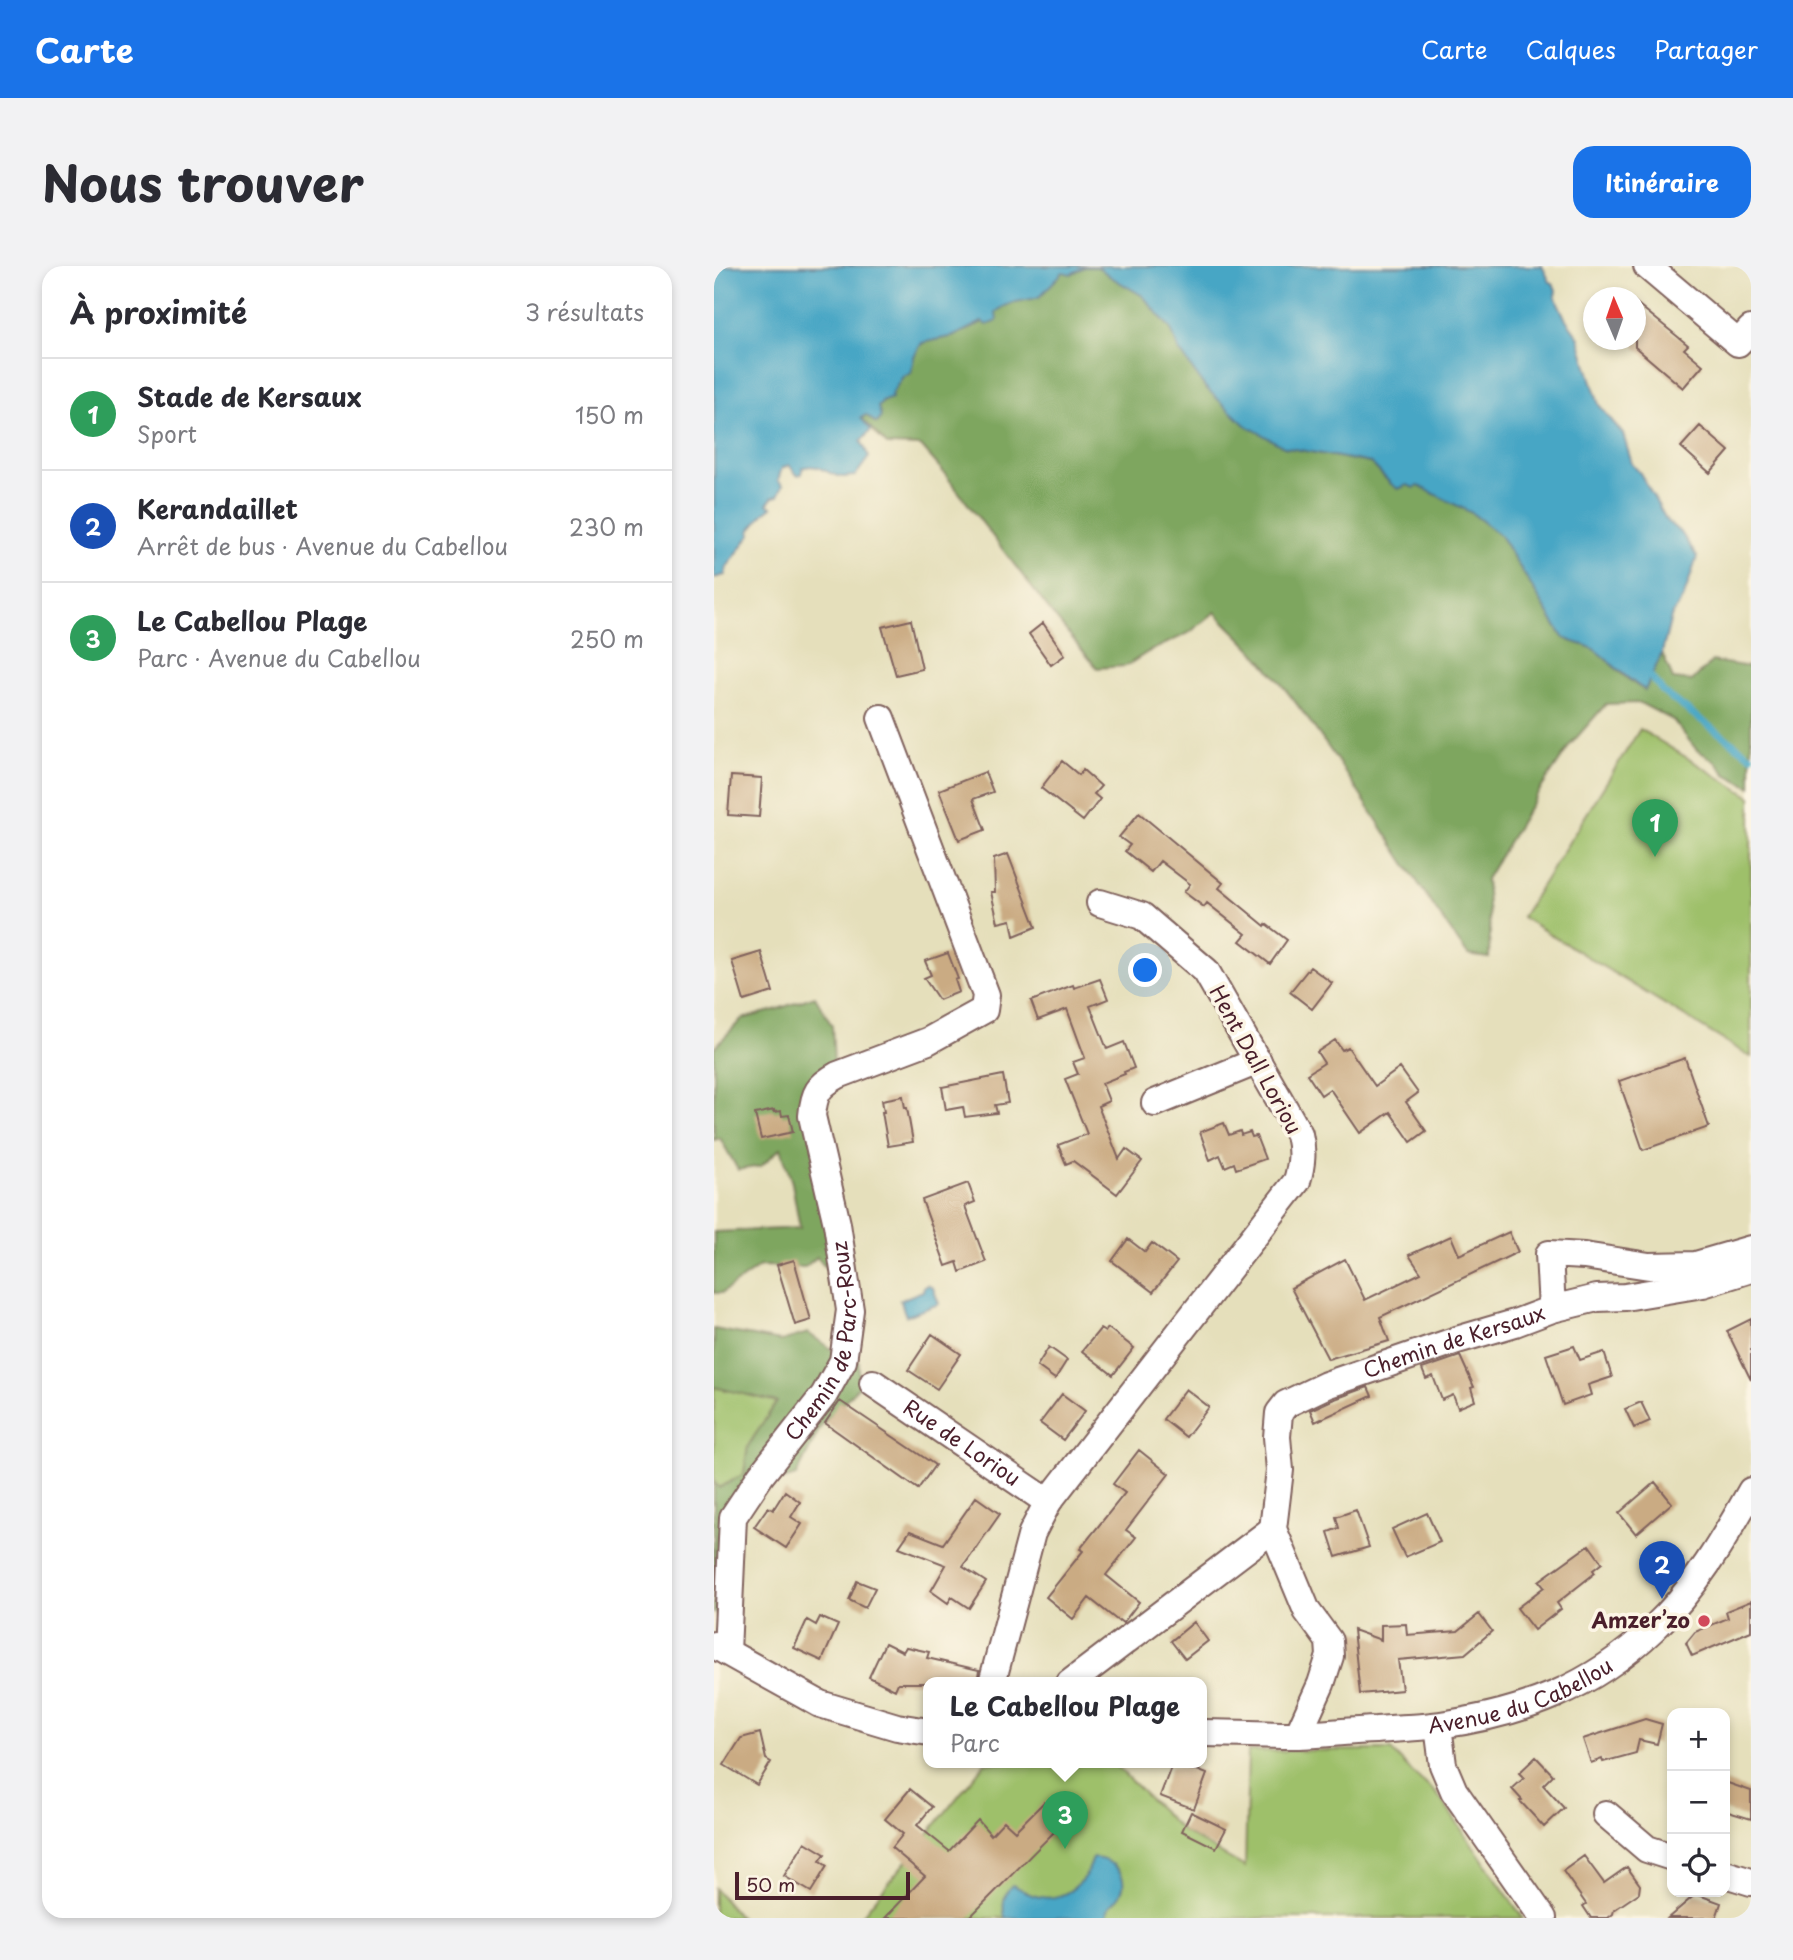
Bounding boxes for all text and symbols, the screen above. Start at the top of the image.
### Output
text: Carte [35,24,134,74]
text: Carte [1421,31,1487,67]
text: Calques [1525,31,1616,67]
text: Partager [1654,31,1758,67]
text: Nous trouver [42,145,364,219]
button: Itinéraire [1573,146,1751,218]
north arrow [1583,287,1646,350]
text: À proximité [70,289,247,334]
text: 3 résultats [525,294,644,329]
text: Stade de Kersaux [137,377,362,416]
text: 1 [88,397,99,432]
text: 150 m [575,397,644,432]
text: Sport [137,416,197,451]
text: Kerandaillet [137,489,298,528]
text: 2 [85,509,101,544]
text: 230 m [569,509,644,544]
text: Arrêt de bus · Avenue du Cabellou [137,528,508,563]
text: Le Cabellou Plage [137,601,367,640]
text: 3 [85,621,101,656]
text: 250 m [570,621,644,656]
text: Parc · Avenue du Cabellou [137,640,421,675]
pin: 1 [1632,799,1678,857]
your location [1128,953,1162,987]
street label: Hent Dall Loriou [1203,979,1311,1139]
street label: Chemin de Parc-Rouz [776,1239,864,1447]
street label: Chemin de Kersaux [1358,1295,1549,1385]
street label: Rue de Loriou [898,1390,1028,1493]
pin: 2 [1639,1541,1685,1599]
place label: Amzer’zo [1591,1603,1690,1635]
marker: Amzer’zo [1696,1613,1712,1629]
street label: Avenue du Cabellou [1426,1649,1618,1740]
popup [923,1677,1207,1768]
text: Le Cabellou Plage [950,1686,1180,1725]
map controls [1667,1708,1730,1897]
button: + [1667,1708,1730,1771]
text: Parc [950,1725,1000,1760]
button: − [1667,1771,1730,1834]
pin: 3 [1042,1791,1088,1849]
button: locate [1667,1834,1730,1897]
scale bar [735,1869,910,1901]
text: 50 m [746,1870,795,1898]

